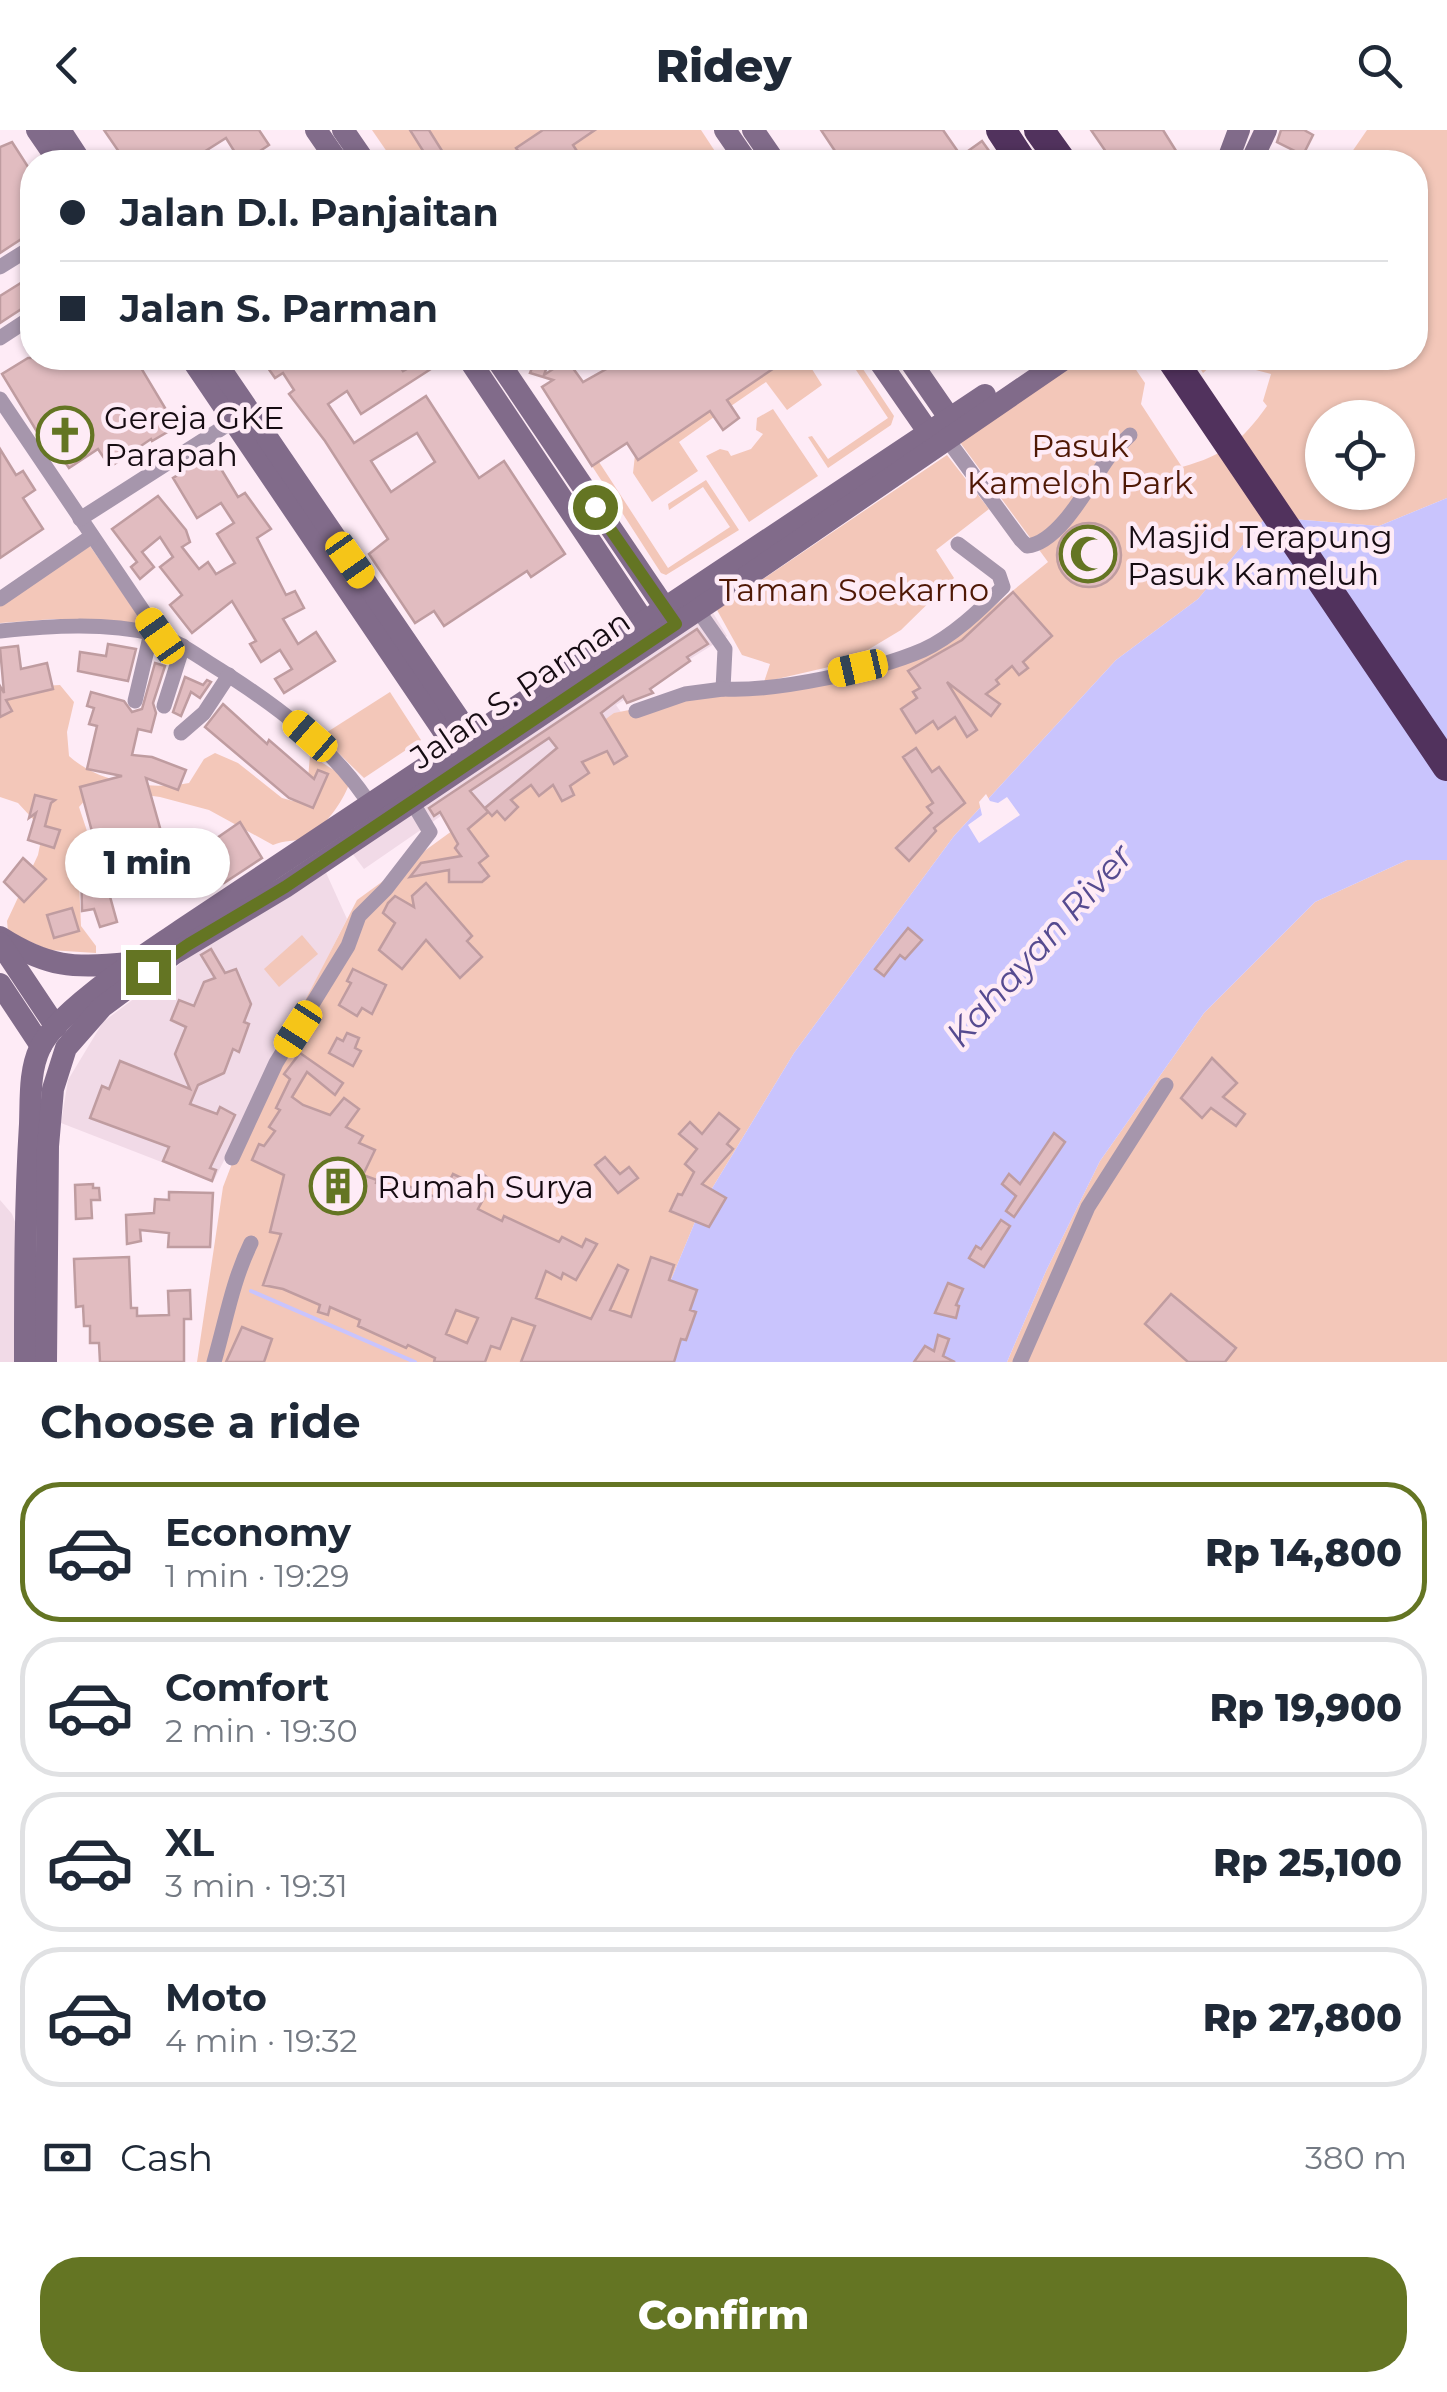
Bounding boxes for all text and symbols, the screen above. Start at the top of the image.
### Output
icon: back [40,38,95,93]
text: Ridey [656,38,791,93]
icon: search [1352,38,1407,93]
text: Jalan D.I. Panjaitan [120,189,499,236]
text: Jalan S. Parman [120,285,438,332]
place label: Gereja GKE Parapah [104,398,285,474]
map controls [1305,400,1415,510]
button: locate [1305,400,1415,510]
church icon: Gereja GKE Parapah [35,405,95,465]
park label: Pasuk Kameloh Park [967,426,1193,502]
route start [573,485,618,530]
place label: Masjid Terapung Pasuk Kameluh [1127,517,1393,593]
mosque icon: Masjid Terapung Pasuk Kameluh [1058,524,1118,584]
car [321,527,379,593]
park label: Taman Soekarno [719,570,989,609]
street label: Jalan S. Parman [402,601,637,777]
car [131,603,189,669]
car [825,647,891,689]
car [278,705,342,767]
callout: 1 min [66,827,230,897]
water label: Kahayan River [937,834,1142,1055]
text: 1 min [103,843,192,882]
route end [126,950,171,995]
car [269,996,327,1062]
building icon: Rumah Surya [308,1156,368,1216]
place label: Rumah Surya [377,1167,594,1206]
text: Choose a ride [40,1394,361,1449]
icon: car [45,1507,135,1597]
text: Economy [165,1509,351,1556]
text: Rp 14,800 [1205,1529,1402,1576]
text: 1 min · 19:29 [165,1556,349,1595]
icon: car [45,1662,135,1752]
text: Comfort [165,1664,329,1711]
text: Rp 19,900 [1209,1684,1402,1731]
text: 2 min · 19:30 [165,1711,358,1750]
icon: car [45,1817,135,1907]
text: XL [165,1819,214,1866]
text: Rp 25,100 [1213,1839,1402,1886]
text: 3 min · 19:31 [165,1866,348,1905]
icon: car [45,1972,135,2062]
text: Moto [165,1974,267,2021]
text: Rp 27,800 [1203,1994,1402,2041]
text: 4 min · 19:32 [165,2021,357,2060]
icon: cash [40,2130,95,2185]
text: Cash [120,2134,213,2181]
text: 380 m [1305,2138,1407,2177]
button: Confirm [40,2257,1407,2372]

